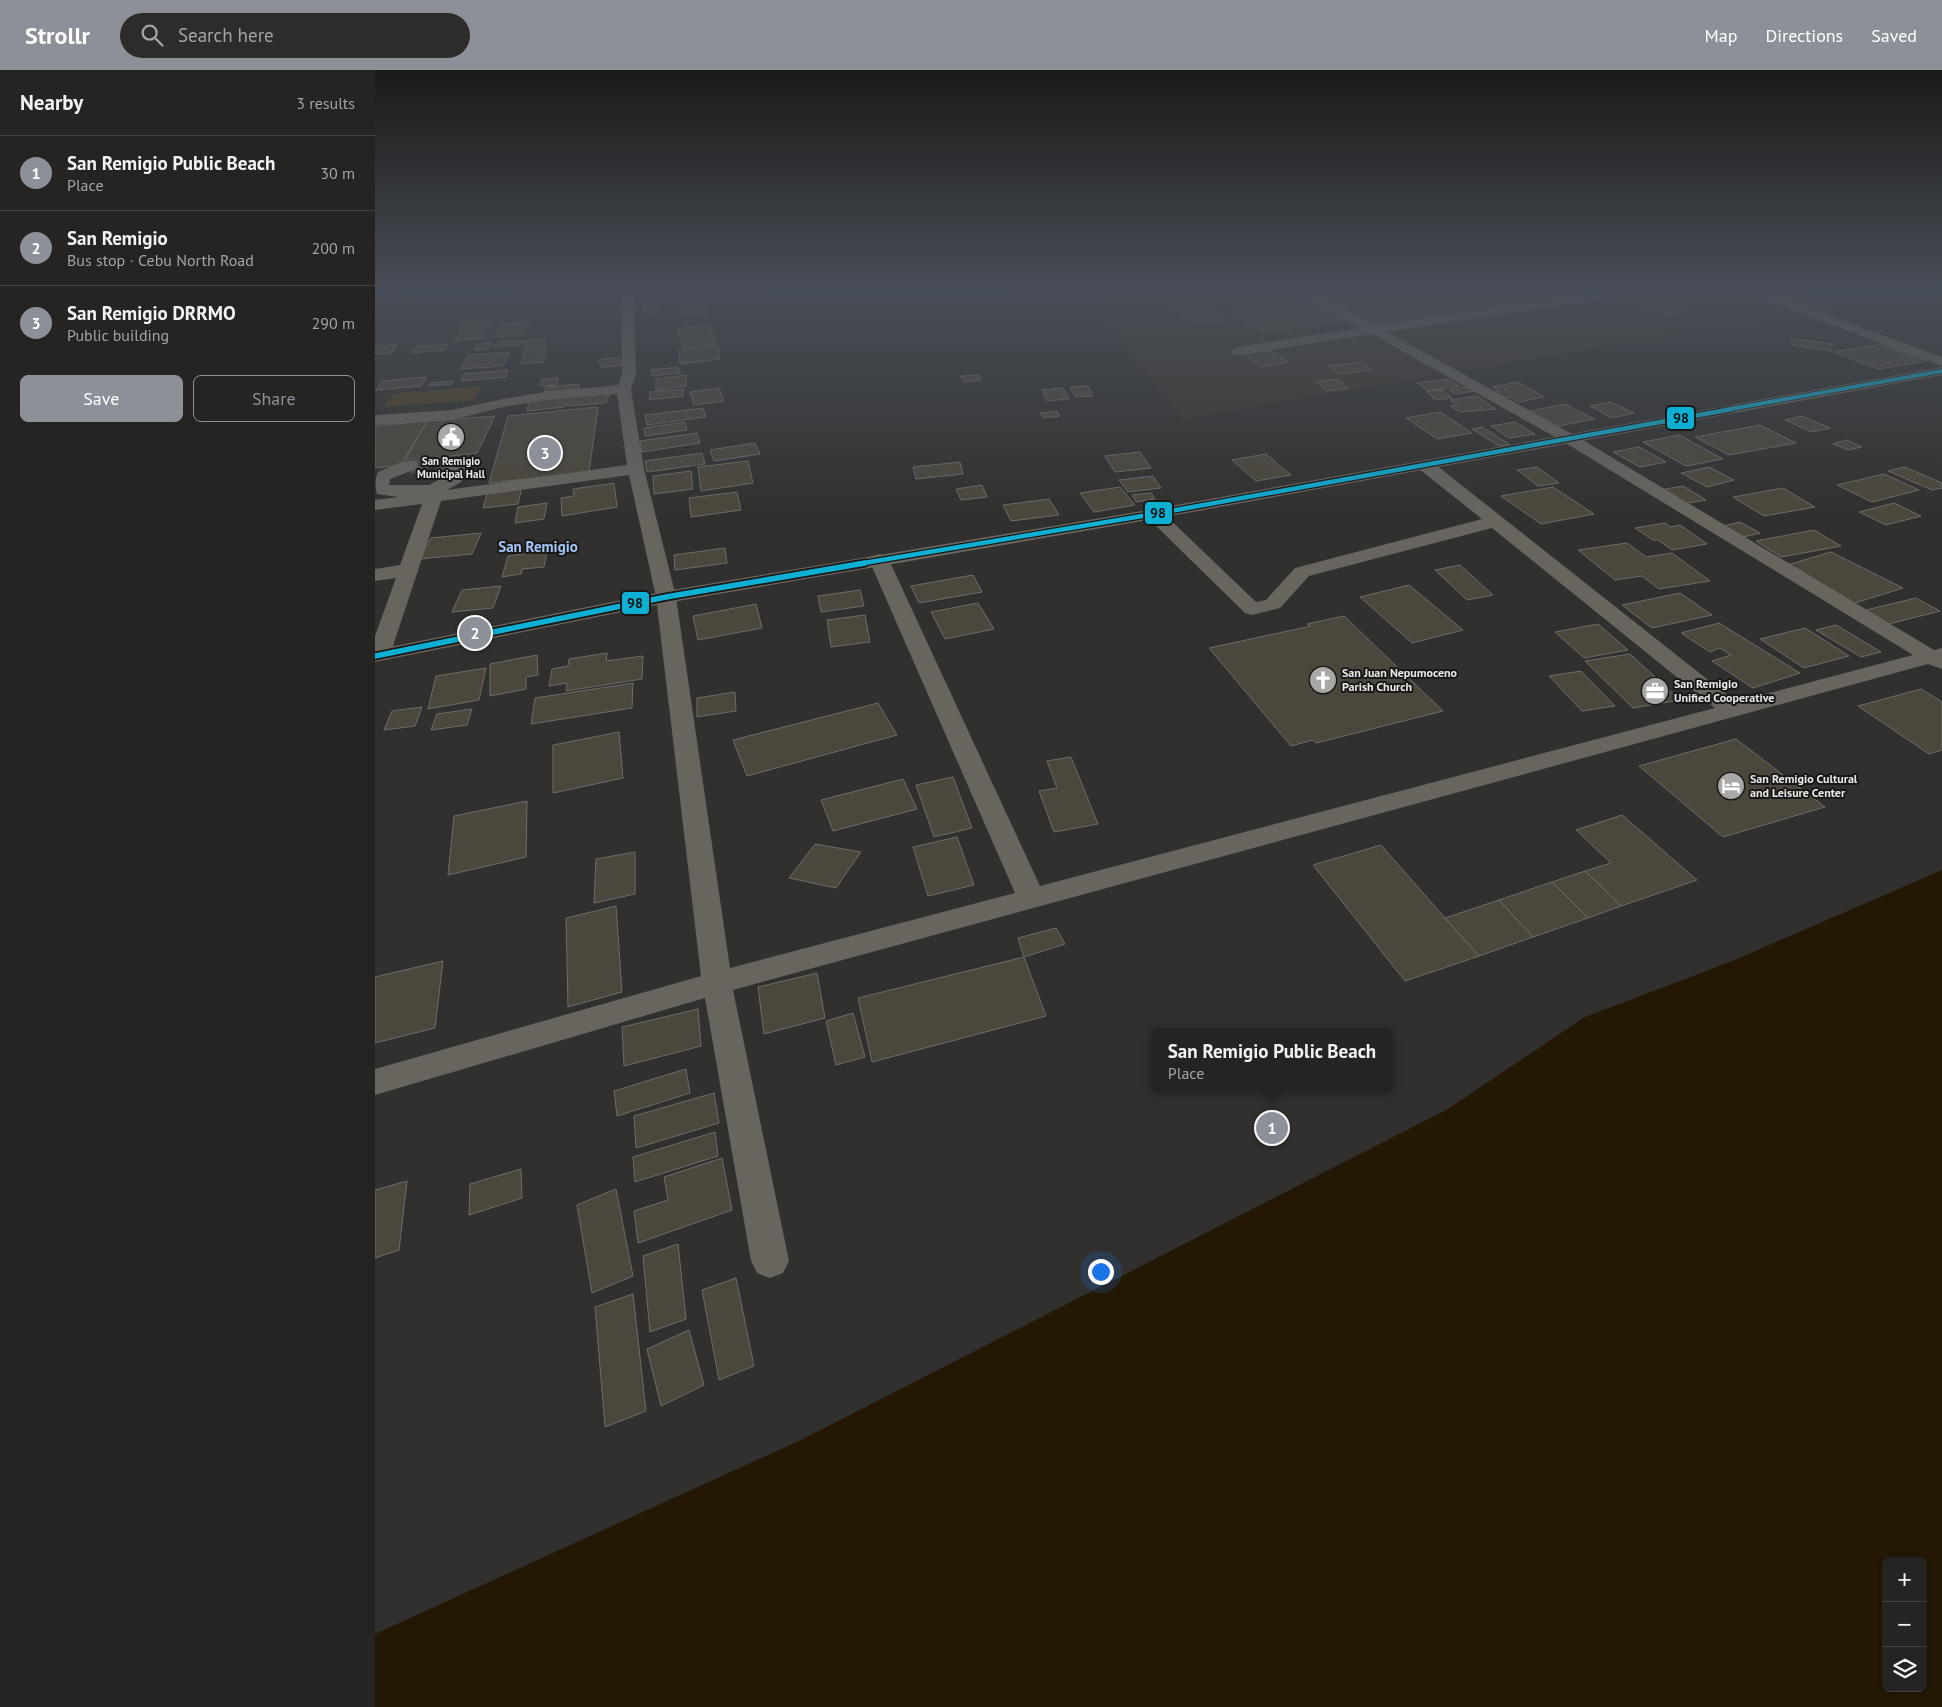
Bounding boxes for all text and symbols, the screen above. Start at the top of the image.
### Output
search box [120,13,470,58]
text: Strollr [25,20,90,51]
icon: search [138,21,166,49]
text: Search here [178,23,274,47]
text: Map [1705,24,1737,47]
text: Directions [1765,24,1843,47]
text: Saved [1871,24,1917,47]
text: Nearby [20,89,83,116]
text: 3 results [296,93,355,113]
text: San Remigio Public Beach [67,151,275,175]
text: 1 [31,163,41,183]
text: 30 m [320,163,355,183]
text: Place [67,175,104,195]
text: San Remigio [67,226,168,250]
text: 2 [31,238,41,258]
text: 200 m [312,238,355,258]
text: Bus stop · Cebu North Road [67,250,254,270]
text: San Remigio DRRMO [67,301,236,325]
text: 3 [31,313,41,333]
text: 290 m [312,313,355,333]
text: Public building [67,325,169,345]
button: Save [20,375,183,422]
button: Share [193,375,355,422]
line badge: 98 [1666,406,1695,430]
text: 98 [1673,409,1689,427]
public building icon: San Remigio Municipal Hall [436,422,466,452]
pin: 3 [529,434,561,472]
place label: San Remigio Municipal Hall [417,454,486,481]
line badge: 98 [1144,501,1173,525]
text: 98 [1150,504,1166,522]
district label: San Remigio [498,537,578,556]
line badge: 98 [621,591,650,615]
text: 98 [627,594,643,612]
pin: 2 [459,614,491,652]
church icon: San Juan Nepumoceno Parish Church [1308,665,1338,695]
place label: San Juan Nepumoceno Parish Church [1342,665,1458,694]
office icon: San Remigio Unified Cooperative [1640,676,1670,706]
place label: San Remigio Unified Cooperative [1674,676,1774,705]
hotel icon: San Remigio Cultural and Leisure Center [1716,771,1746,801]
place label: San Remigio Cultural and Leisure Center [1750,771,1858,800]
popup [1151,1028,1393,1093]
text: San Remigio Public Beach [1168,1039,1376,1063]
text: Place [1168,1063,1204,1083]
pin: 1 [1256,1109,1288,1147]
your location [1088,1259,1114,1285]
map controls [1882,1557,1927,1692]
button: + [1882,1557,1927,1602]
button: − [1882,1602,1927,1647]
button: layers [1882,1647,1927,1692]

